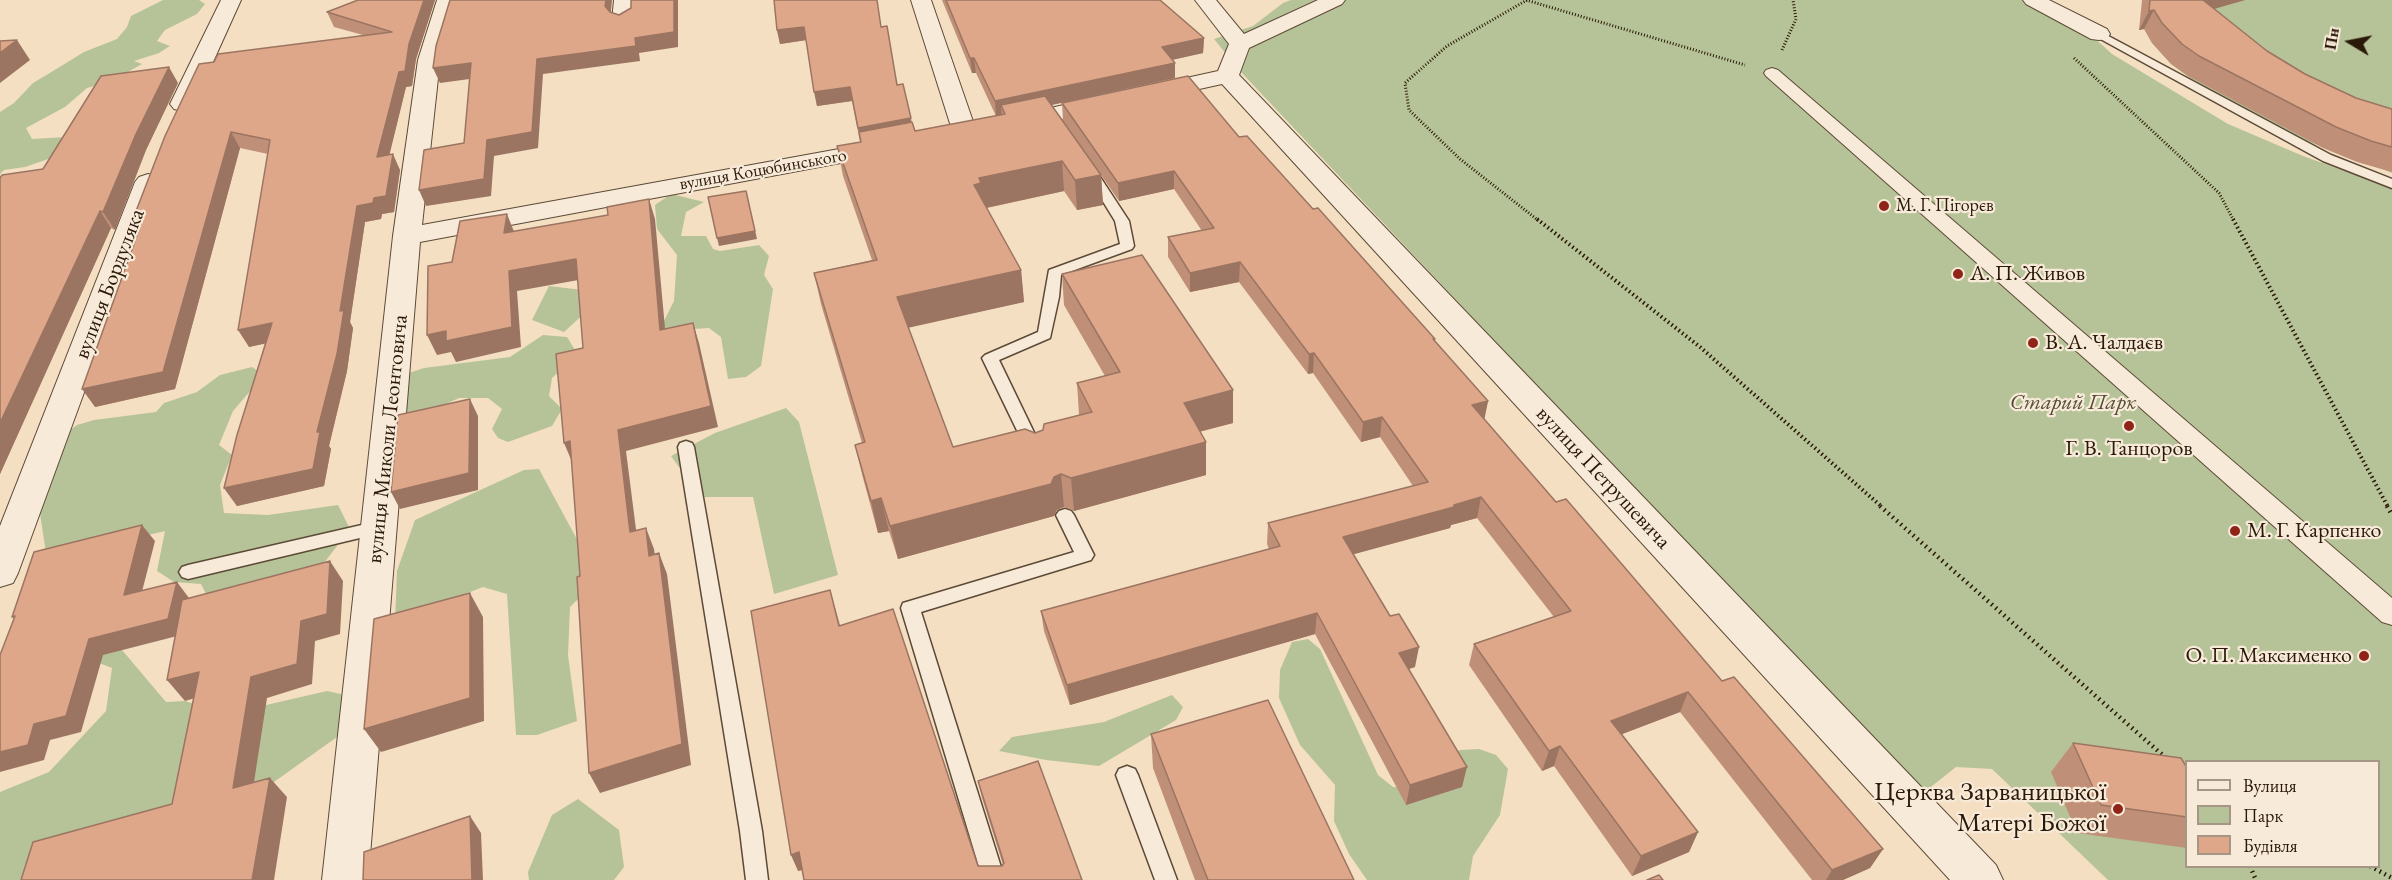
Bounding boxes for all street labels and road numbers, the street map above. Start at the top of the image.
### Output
street label: вулиця Коцюбинського [678,145,848,195]
street label: вулиця Бордуляка [69,205,151,363]
street label: вулиця Миколи Леонтовича [362,313,414,565]
street label: вулиця Петрушевича [1530,401,1676,555]

